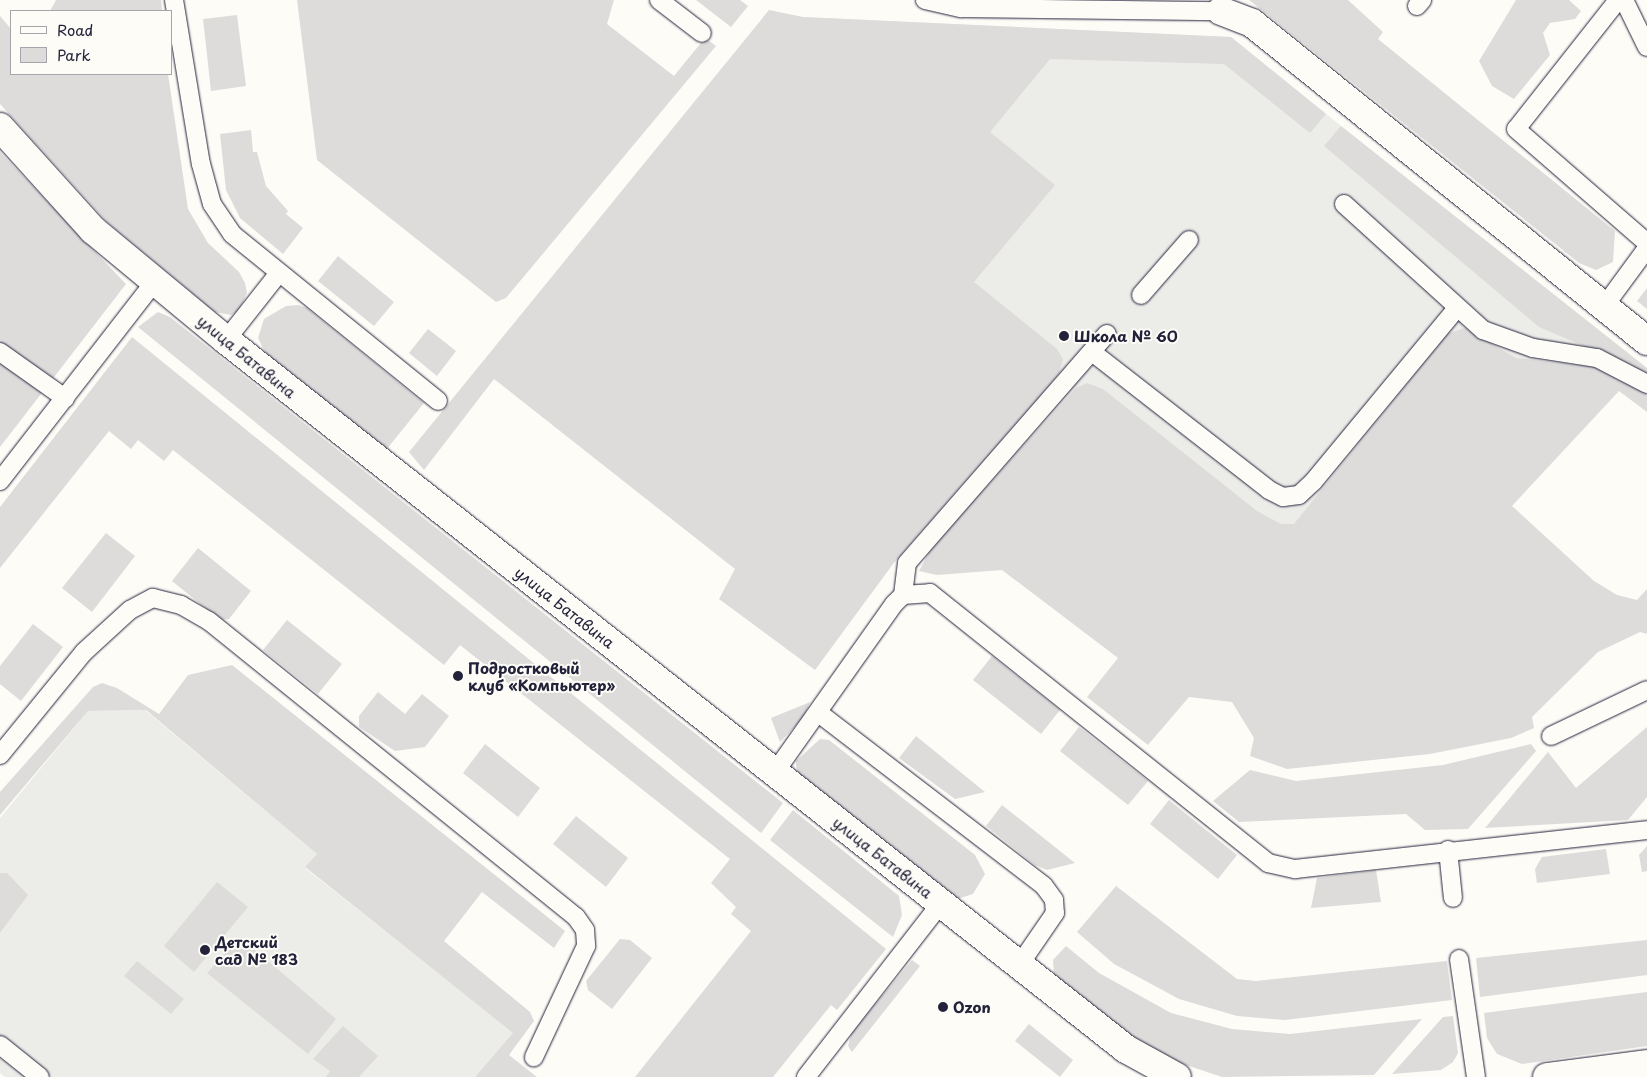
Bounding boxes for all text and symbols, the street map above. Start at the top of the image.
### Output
legend [10,10,172,75]
text: Road [57,18,93,41]
text: Park [57,43,91,66]
street label: улица Батавина [194,311,300,401]
place label: Школа № 60 [1074,327,1178,345]
marker: Школа № 60 [1058,330,1070,342]
street label: улица Батавина [512,563,618,651]
place label: Подростковый клуб «Компьютер» [468,658,615,693]
marker: Подростковый клуб «Компьютер» [452,670,464,682]
street label: улица Батавина [830,813,936,901]
place label: Детский сад № 183 [215,932,298,967]
marker: Детский сад № 183 [199,944,211,956]
place label: Ozon [953,998,991,1016]
marker: Ozon [937,1001,949,1013]

